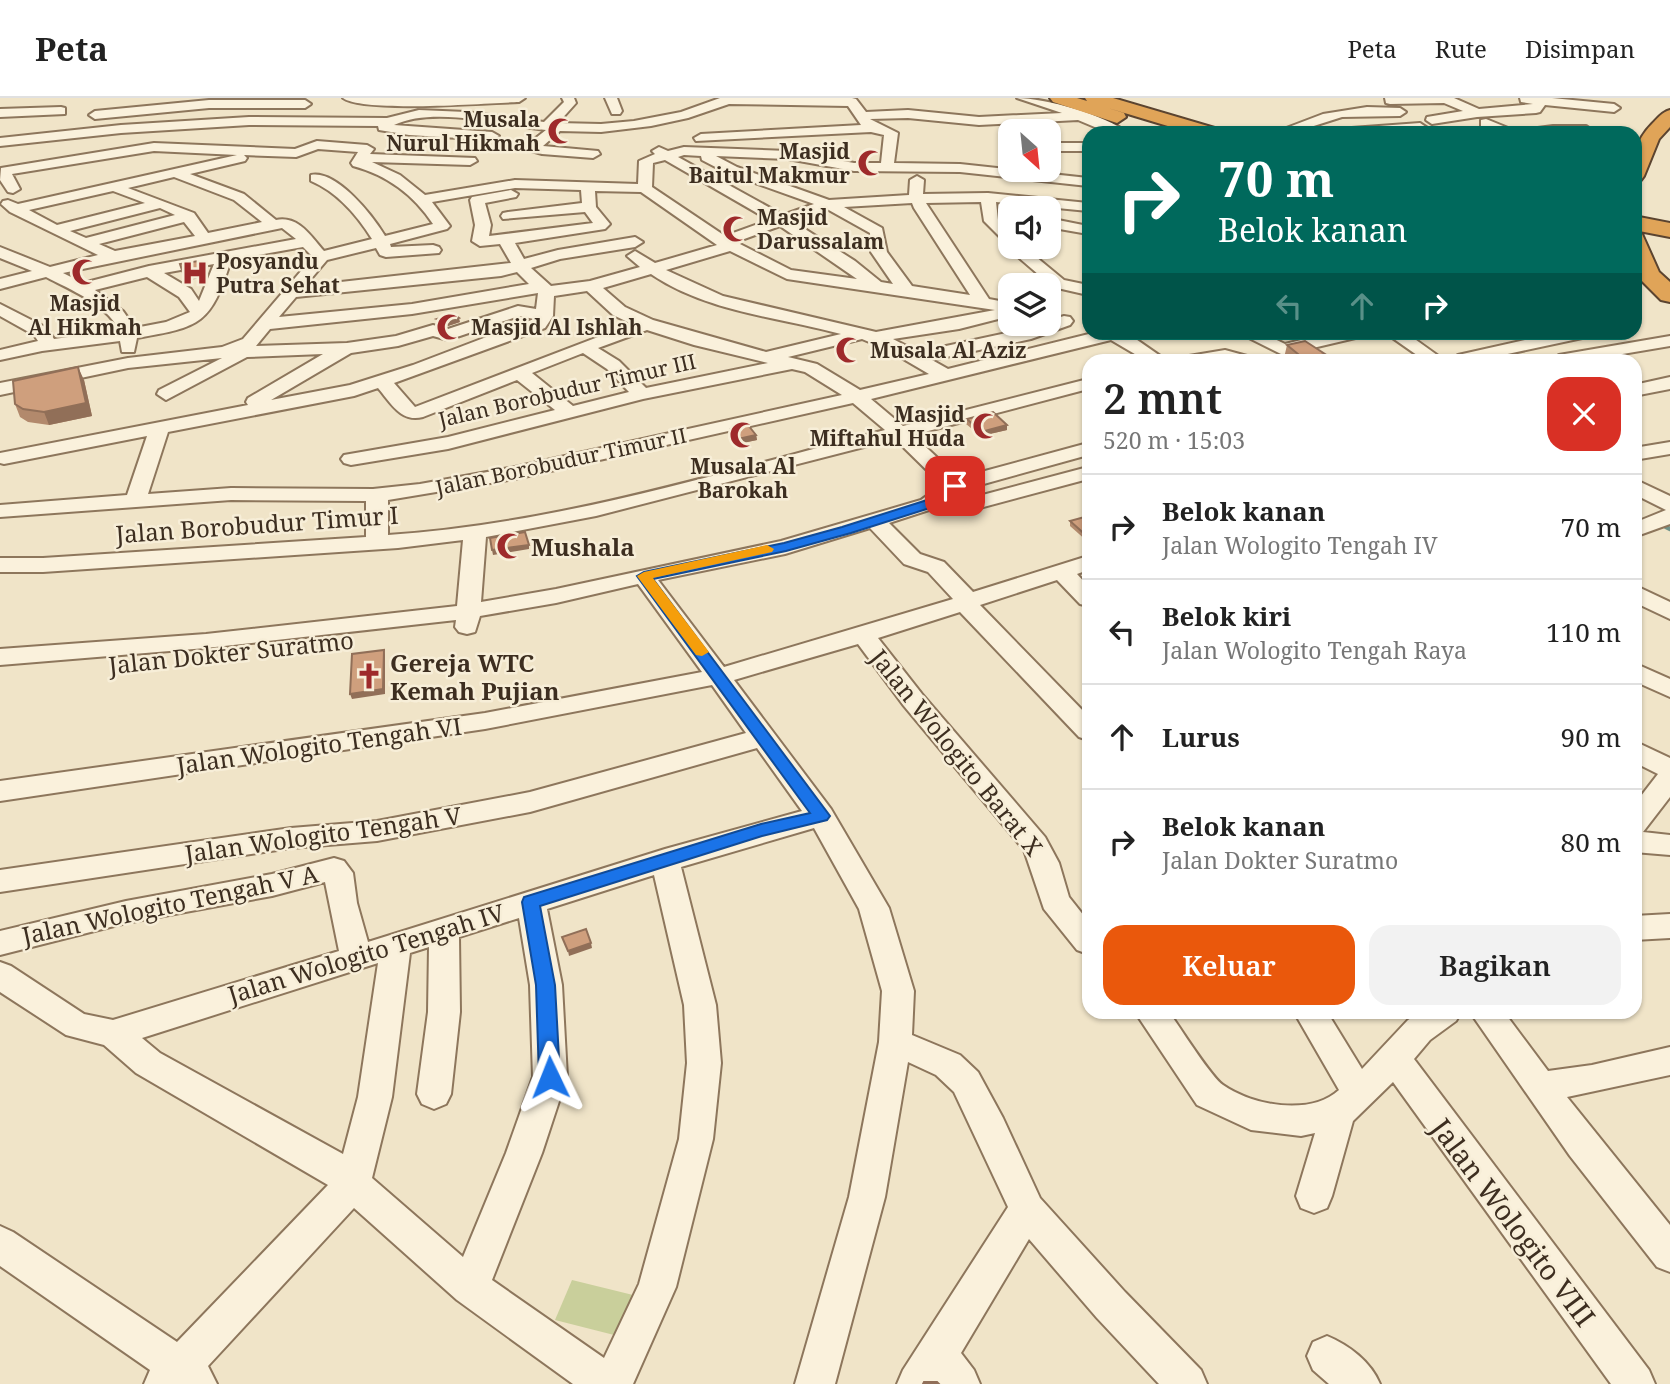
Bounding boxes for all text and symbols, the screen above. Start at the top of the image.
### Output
text: Peta [35,26,108,71]
text: Peta [1347,32,1397,65]
text: Rute [1435,32,1487,65]
text: Disimpan [1525,32,1635,65]
place label: Musala Nurul Hikmah [386,105,540,157]
mosque icon: Musala Nurul Hikmah [546,116,576,146]
north arrow [998,119,1060,182]
map controls [998,119,1061,336]
place label: Masjid Baitul Makmur [689,137,850,189]
text: 70 m [1218,145,1334,211]
mosque icon: Masjid Baitul Makmur [856,148,886,178]
icon: right [1103,154,1194,245]
button: sound [998,196,1061,259]
place label: Masjid Darussalam [757,203,884,255]
text: Belok kanan [1218,208,1408,251]
mosque icon: Masjid Darussalam [721,214,751,244]
place label: Posyandu Putra Sehat [216,247,340,299]
mosque icon: Masjid Al Hikmah [70,257,100,287]
hospital icon: Posyandu Putra Sehat [180,258,210,288]
button: layers [998,273,1061,336]
icon: left [1270,287,1308,325]
icon: ahead [1343,287,1381,325]
icon: right [1416,287,1454,325]
place label: Masjid Al Hikmah [28,289,142,341]
mosque icon: Masjid Al Ishlah [435,312,465,342]
place label: Masjid Al Ishlah [471,313,643,341]
mosque icon: Musala Al Aziz [834,335,864,365]
place label: Musala Al Aziz [870,336,1026,364]
street label: Jalan Borobudur Timur III [434,347,699,434]
text: 2 mnt [1103,369,1222,426]
button: close [1547,377,1621,451]
place label: Masjid Miftahul Huda [810,400,965,452]
mosque icon: Masjid Miftahul Huda [971,411,1001,441]
mosque icon: Musala Al Barokah [728,420,758,450]
street label: Jalan Borobudur Timur II [432,421,689,502]
text: 520 m · 15:03 [1103,424,1245,456]
place label: Musala Al Barokah [690,452,796,504]
pin [925,456,985,516]
icon: arrive [936,467,974,505]
text: Belok kanan [1162,493,1325,529]
street label: Jalan Borobudur Timur I [113,498,400,550]
icon: right [1103,508,1141,546]
text: 70 m [1561,509,1621,545]
text: Jalan Wologito Tengah IV [1162,529,1437,561]
place label: Mushala [531,530,635,563]
mosque icon: Mushala [495,531,525,561]
text: Belok kiri [1162,598,1291,634]
icon: left [1103,613,1141,651]
text: 110 m [1546,614,1621,650]
street label: Jalan Dokter Suratmo [106,623,355,681]
text: Jalan Wologito Tengah Raya [1162,634,1467,666]
street label: Jalan Wologito Barat X [863,641,1051,862]
place label: Gereja WTC Kemah Pujian [390,646,560,707]
church icon: Gereja WTC Kemah Pujian [354,661,384,691]
street label: Jalan Wologito Tengah VI [173,709,464,781]
icon: ahead [1103,718,1141,756]
text: Lurus [1162,719,1240,755]
text: 90 m [1561,719,1621,755]
street label: Jalan Wologito Tengah V [182,798,464,870]
text: Belok kanan [1162,808,1325,844]
icon: right [1103,823,1141,861]
text: 80 m [1561,824,1621,860]
text: Jalan Dokter Suratmo [1162,844,1398,876]
street label: Jalan Wologito Tengah V A [18,856,321,952]
street label: Jalan Wologito Tengah IV [223,895,509,1011]
button: Keluar [1103,925,1355,1005]
button: Bagikan [1369,925,1621,1005]
position arrow [513,1040,587,1114]
street label: Jalan Wologito VIII [1423,1109,1605,1334]

